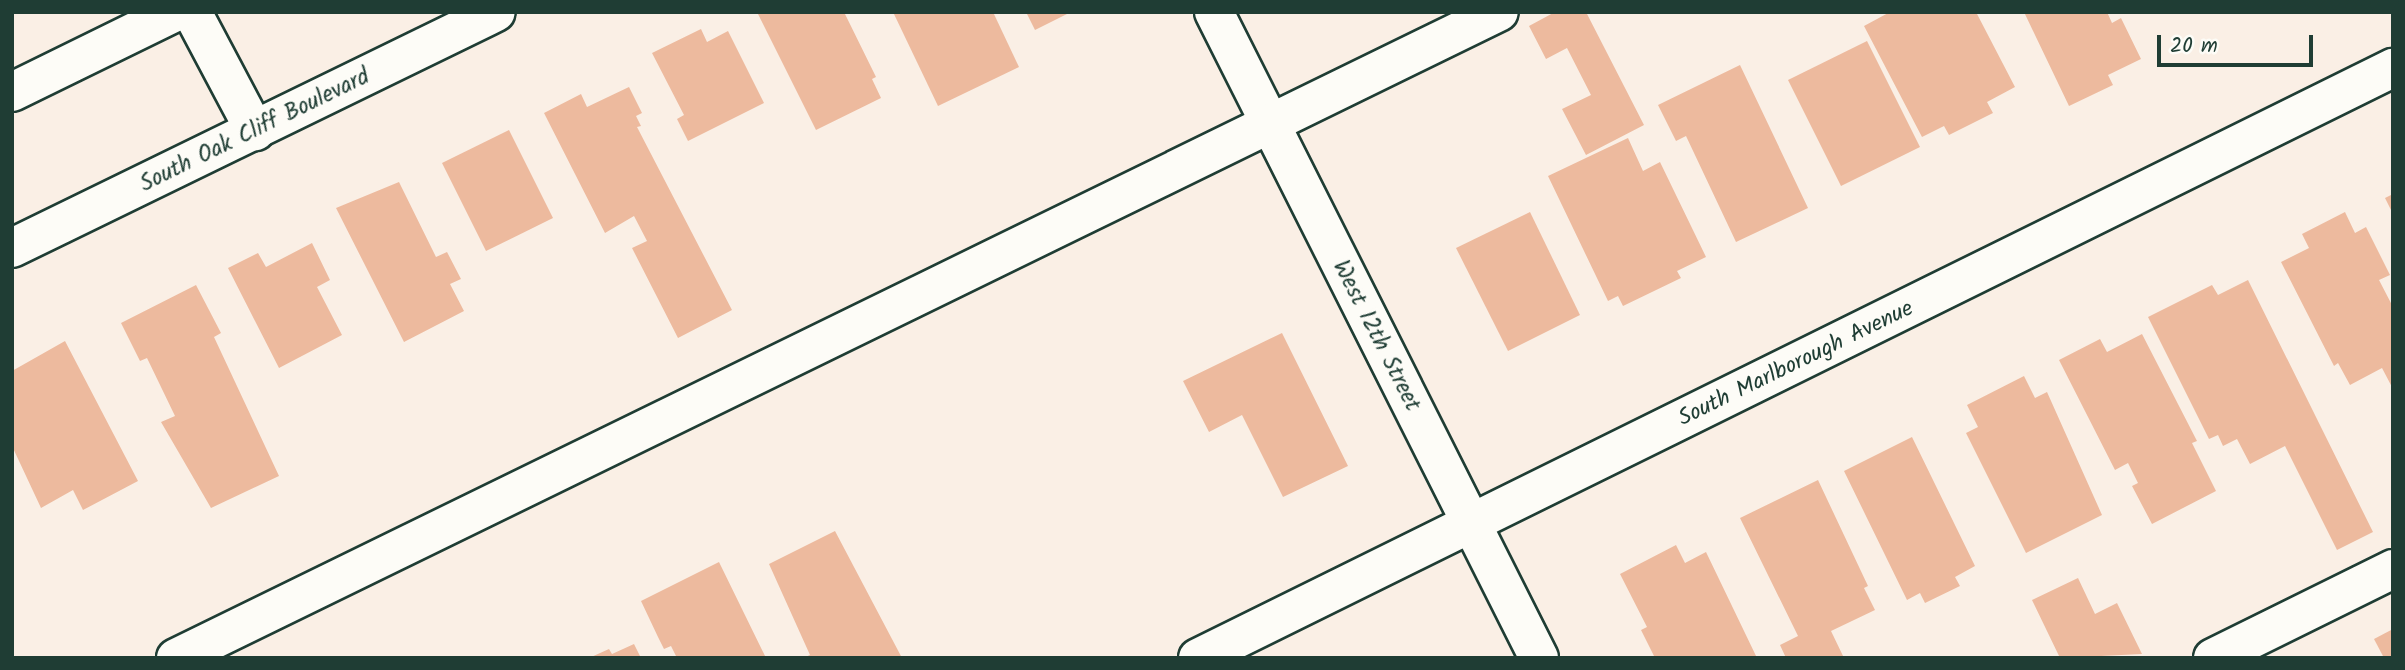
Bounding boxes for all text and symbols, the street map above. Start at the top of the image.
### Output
scale bar [2160,21,2316,65]
text: 20 m [2170,30,2218,63]
street label: South Oak Cliff Boulevard [136,63,374,199]
street label: West 12th Street [1326,256,1426,416]
street label: South Marlborough Avenue [1674,295,1918,433]

